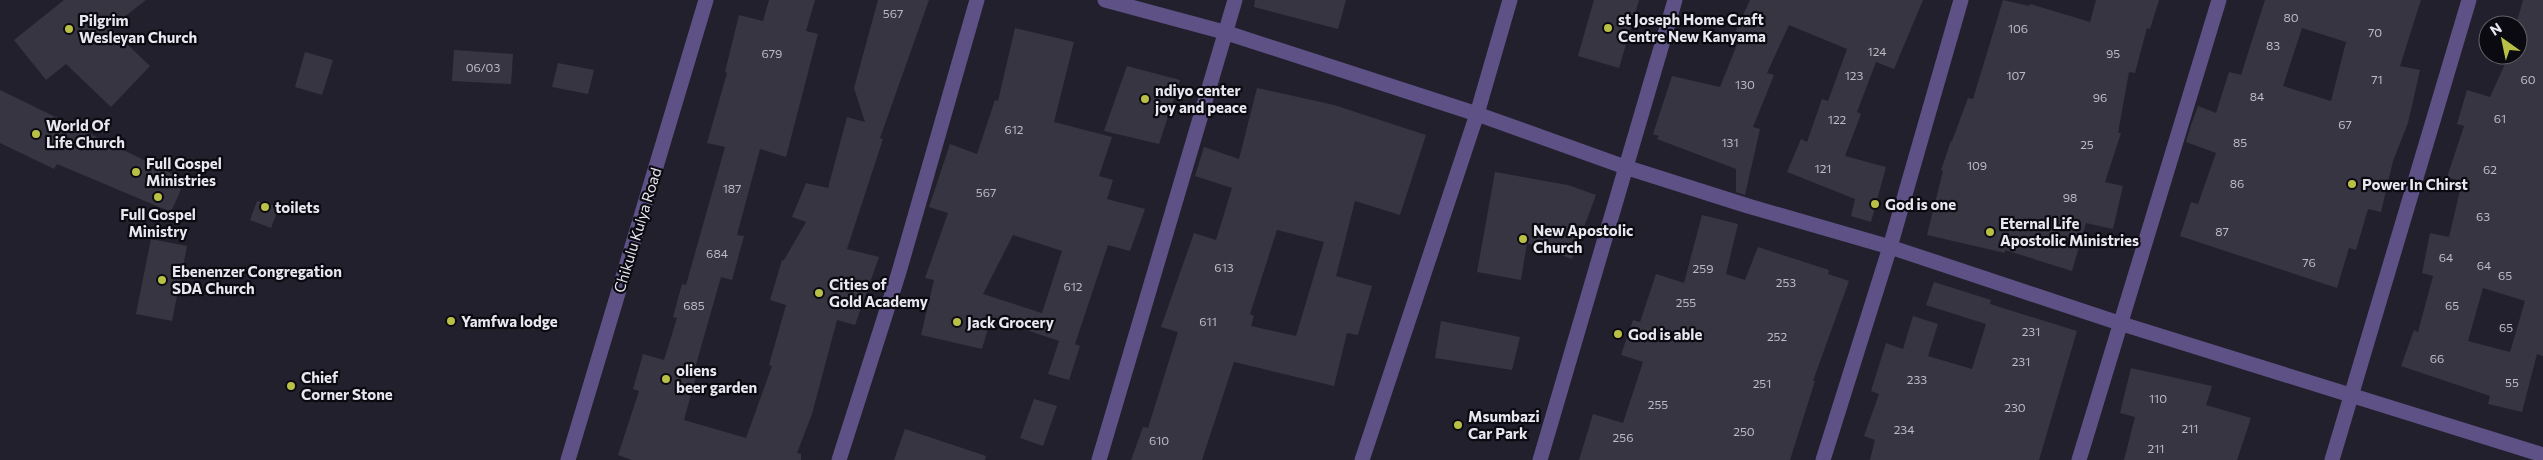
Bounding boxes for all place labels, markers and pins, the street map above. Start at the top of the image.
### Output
place label: st Joseph Home Craft Centre New Kanyama [1618,10,1766,45]
place label: Pilgrim Wesleyan Church [79,11,197,46]
marker: st Joseph Home Craft Centre New Kanyama [1602,22,1614,34]
marker: Pilgrim Wesleyan Church [63,23,75,35]
place label: ndiyo center joy and peace [1154,81,1247,116]
marker: ndiyo center joy and peace [1139,93,1151,105]
place label: World Of Life Church [46,116,125,151]
marker: World Of Life Church [30,128,42,140]
place label: Full Gospel Ministries [146,154,222,189]
marker: Full Gospel Ministries [130,166,142,178]
place label: Power In Chirst [2362,175,2468,193]
marker: Power In Chirst [2346,178,2358,190]
marker: Full Gospel Ministry [152,191,164,203]
place label: God is one [1885,195,1956,213]
place label: toilets [275,198,320,216]
marker: God is one [1869,198,1881,210]
marker: toilets [259,201,271,213]
place label: Full Gospel Ministry [120,205,196,240]
place label: Eternal Life Apostolic Ministries [2000,214,2139,249]
place label: New Apostolic Church [1533,221,1633,256]
marker: Eternal Life Apostolic Ministries [1984,226,1996,238]
marker: New Apostolic Church [1517,233,1529,245]
place label: Ebenenzer Congregation SDA Church [172,262,342,297]
marker: Ebenenzer Congregation SDA Church [156,274,168,286]
place label: Cities of Gold Academy [829,275,929,310]
marker: Cities of Gold Academy [813,287,825,299]
place label: Yamfwa lodge [461,312,558,330]
place label: Jack Grocery [967,313,1055,331]
marker: Yamfwa lodge [445,315,457,327]
marker: Jack Grocery [951,316,963,328]
place label: God is able [1628,325,1702,343]
marker: God is able [1612,328,1624,340]
place label: oliens beer garden [676,361,757,396]
place label: Chief Corner Stone [301,368,393,403]
marker: oliens beer garden [660,373,672,385]
marker: Chief Corner Stone [285,380,297,392]
place label: Msumbazi Car Park [1468,407,1540,442]
marker: Msumbazi Car Park [1452,419,1464,431]

